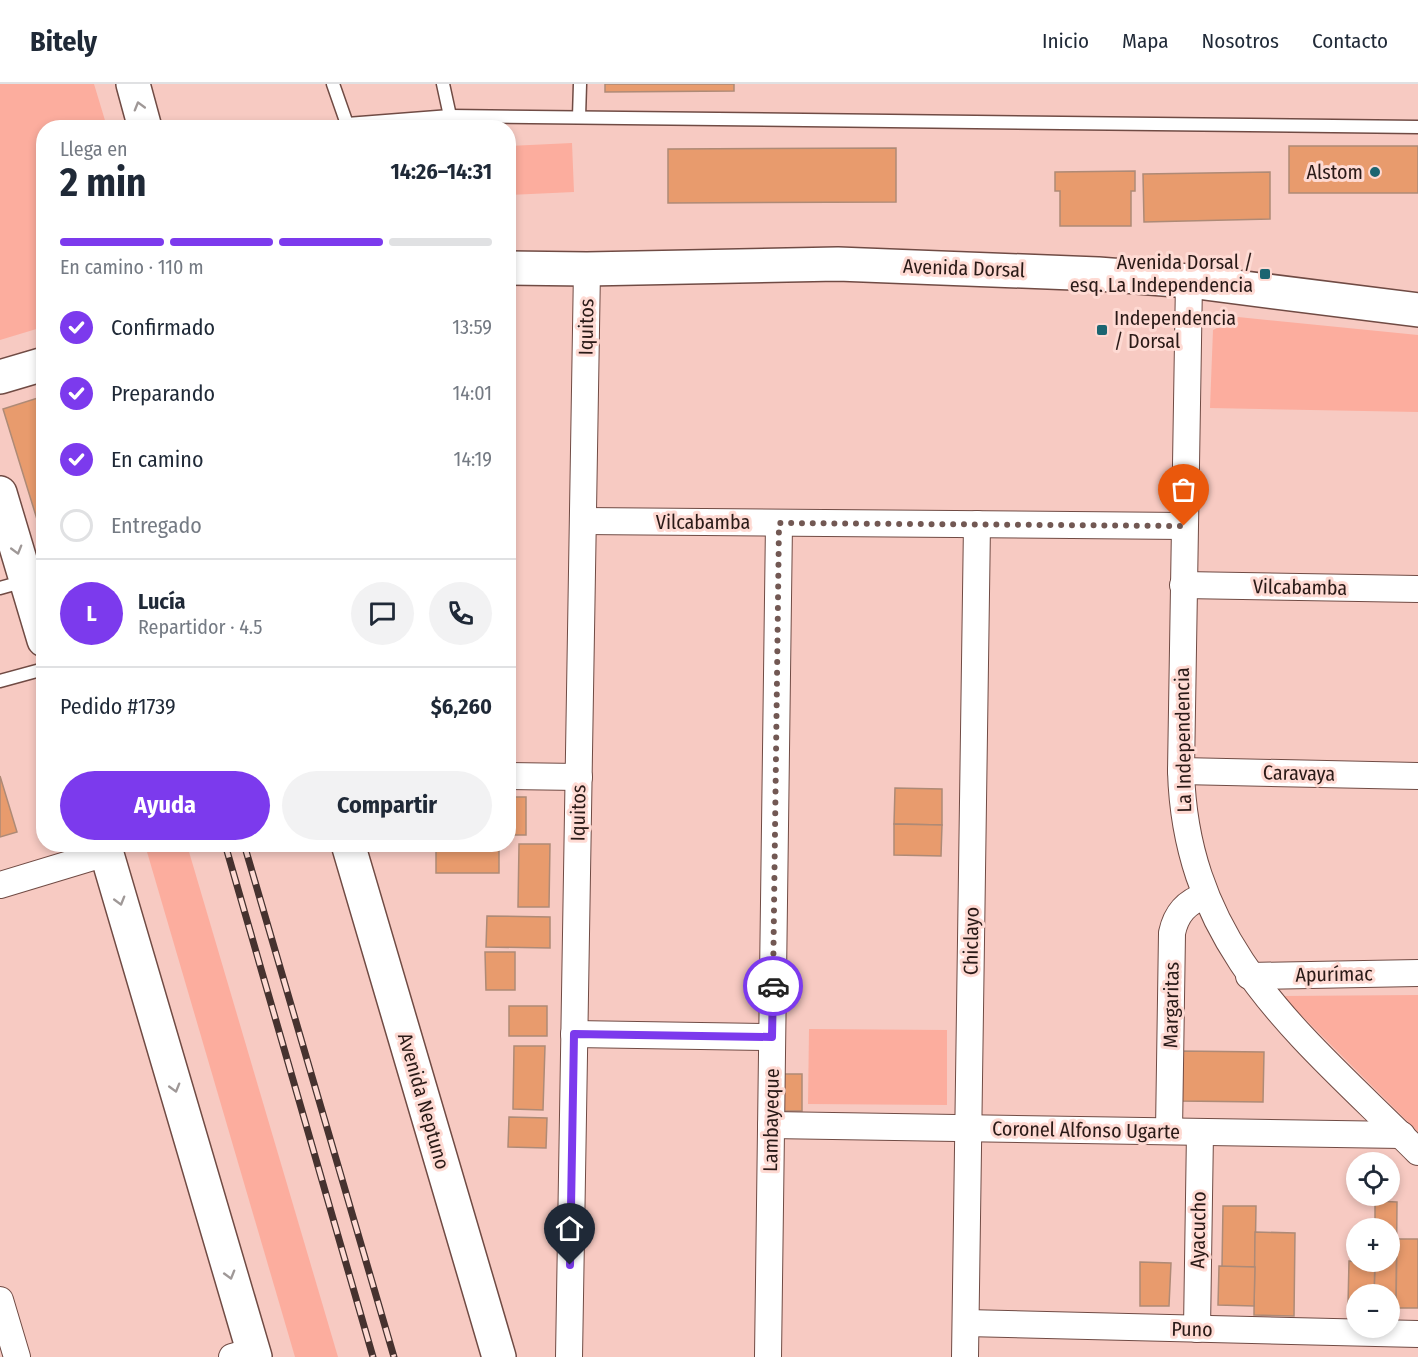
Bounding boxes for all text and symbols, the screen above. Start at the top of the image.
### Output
text: Bitely [30,25,97,58]
text: Inicio [1042,28,1089,54]
text: Mapa [1122,28,1169,54]
text: Nosotros [1202,28,1279,54]
text: Contacto [1312,28,1388,54]
one-way arrow [134,101,146,112]
text: Llega en [60,137,128,161]
text: 14:26–14:31 [390,158,492,185]
text: 2 min [60,160,146,206]
place label: Alstom [1307,160,1363,184]
marker: Alstom [1368,165,1382,179]
place label: Avenida Dorsal / esq. La Independencia [1070,250,1253,297]
street label: Avenida Dorsal [903,254,1025,282]
text: En camino · 110 m [60,255,204,279]
marker: Avenida Dorsal / esq. La Independencia [1258,267,1272,281]
street label: Iquitos [574,298,598,356]
place label: Independencia / Dorsal [1114,306,1236,353]
icon: check [60,311,93,344]
text: Confirmado [111,314,215,341]
text: 13:59 [452,315,492,339]
marker: Independencia / Dorsal [1095,323,1109,337]
icon: check [60,377,93,410]
text: Preparando [111,380,215,407]
text: 14:01 [453,381,492,405]
icon: check [60,443,93,476]
text: En camino [111,446,203,473]
text: 14:19 [454,447,492,471]
pin [1158,464,1209,526]
icon: bag [1167,473,1200,506]
street label: Vilcabamba [656,510,750,534]
text: Entregado [111,512,202,539]
one-way arrow [9,544,22,554]
street label: Vilcabamba [1253,574,1347,600]
button: chat [351,582,414,645]
button: phone [429,582,492,645]
text: Lucía [138,588,186,615]
text: L [86,600,97,627]
text: Repartidor · 4.5 [138,615,262,639]
street label: La Independencia [1170,667,1196,813]
text: Pedido #1739 [60,693,176,720]
text: $6,260 [431,693,492,720]
street label: Caravaya [1263,760,1335,786]
button: Ayuda [60,771,270,840]
button: Compartir [282,771,492,840]
street label: Iquitos [566,784,590,842]
one-way arrow [113,895,125,906]
street label: Chiclayo [958,907,984,975]
courier [743,956,803,1016]
street label: Apurímac [1295,961,1373,987]
street label: Margaritas [1158,962,1184,1048]
icon: car [757,970,790,1003]
street label: Avenida Neptuno [393,1030,455,1172]
street label: Lambayeque [758,1068,784,1172]
one-way arrow [168,1082,180,1093]
street label: Coronel Alfonso Ugarte [992,1116,1180,1144]
map controls [1346,1152,1400,1338]
button: locate [1346,1152,1400,1206]
street label: Ayacucho [1185,1191,1211,1269]
pin [544,1203,595,1265]
icon: home [553,1212,586,1245]
button: + [1346,1218,1400,1272]
one-way arrow [223,1269,235,1280]
button: − [1346,1284,1400,1338]
street label: Puno [1171,1317,1213,1341]

